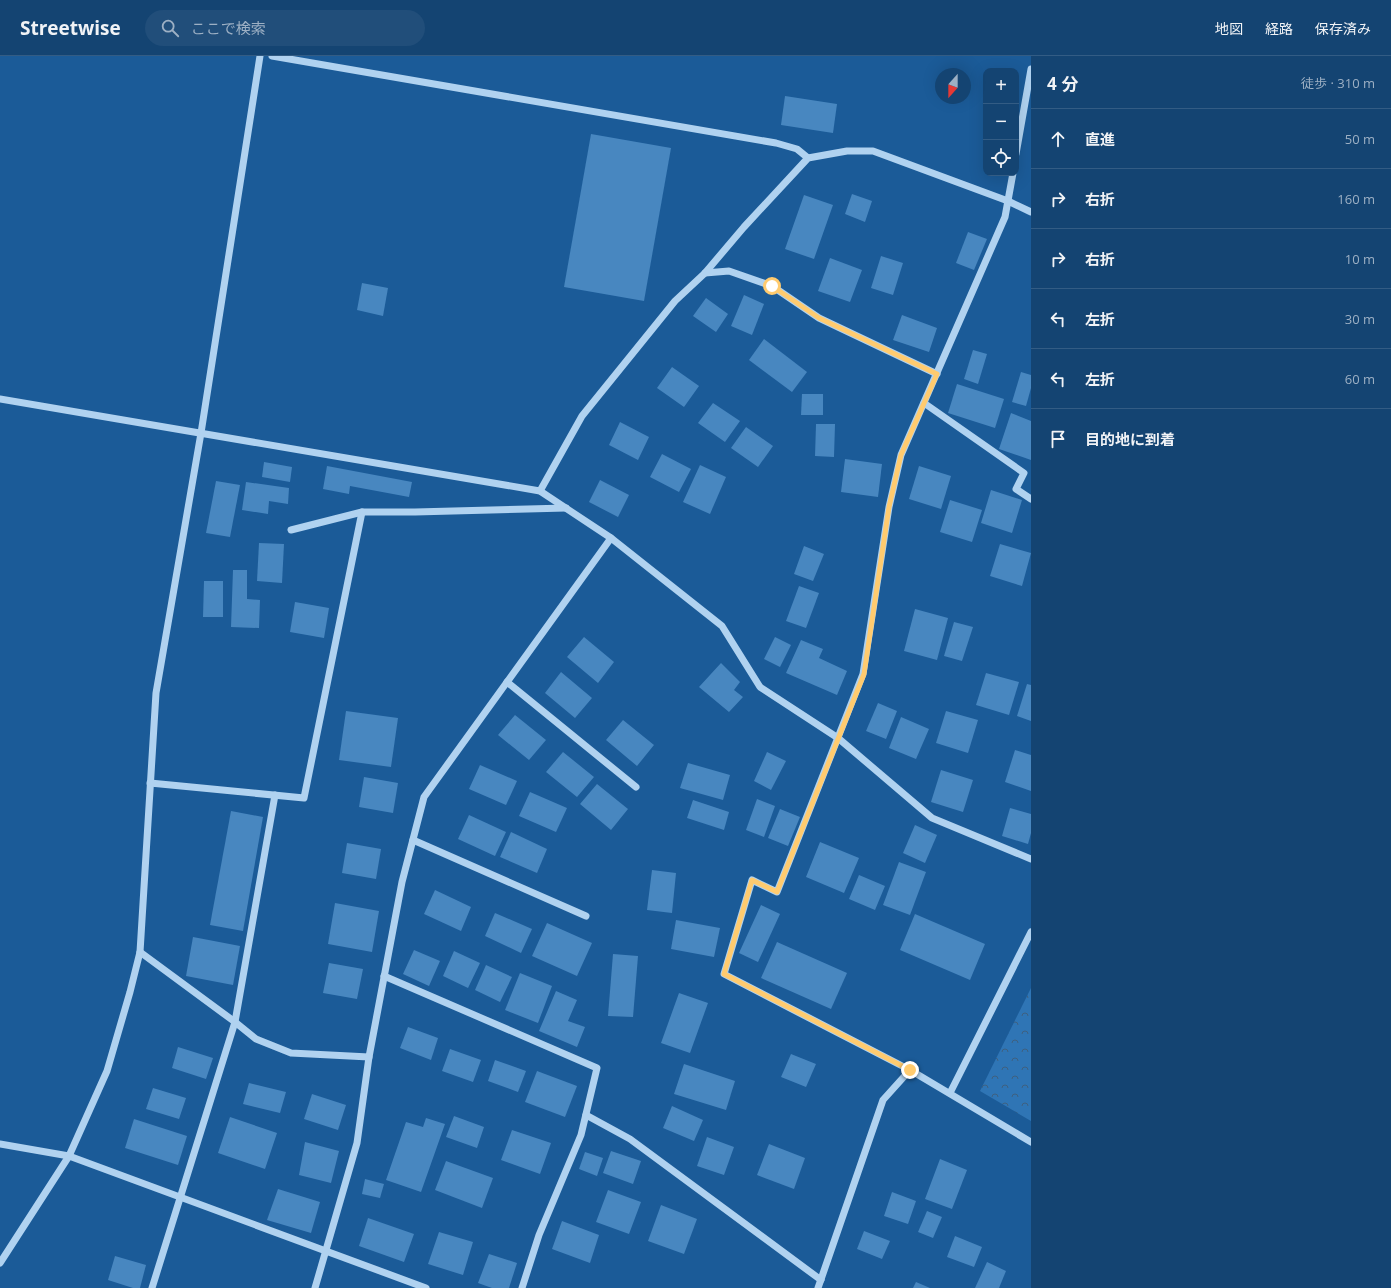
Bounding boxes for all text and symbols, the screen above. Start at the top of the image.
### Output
search box [145,10,425,46]
text: Streetwise [20,15,121,41]
icon: search [159,17,181,39]
text: ここで検索 [191,18,266,38]
text: 地図 [1215,19,1243,38]
text: 経路 [1265,19,1293,38]
text: 保存済み [1315,19,1371,38]
north arrow [935,68,971,104]
map controls [983,68,1019,176]
button: + [983,68,1019,104]
text: 4 分 [1047,72,1078,95]
text: 徒歩 · 310 m [1301,74,1375,92]
button: − [983,104,1019,140]
icon: ahead [1047,128,1069,150]
text: 直進 [1085,129,1115,149]
text: 50 m [1345,130,1375,148]
button: locate [983,140,1019,176]
icon: right [1047,188,1069,210]
text: 右折 [1085,189,1115,209]
text: 160 m [1337,190,1375,208]
icon: right [1047,248,1069,270]
text: 右折 [1085,249,1115,269]
text: 10 m [1345,250,1375,268]
route start [763,277,781,295]
icon: left [1047,308,1069,330]
text: 左折 [1085,309,1115,329]
text: 30 m [1345,310,1375,328]
icon: left [1047,368,1069,390]
text: 左折 [1085,369,1115,389]
text: 60 m [1345,370,1375,388]
icon: arrive [1047,428,1069,450]
text: 目的地に到着 [1085,429,1175,449]
route end [901,1061,919,1079]

